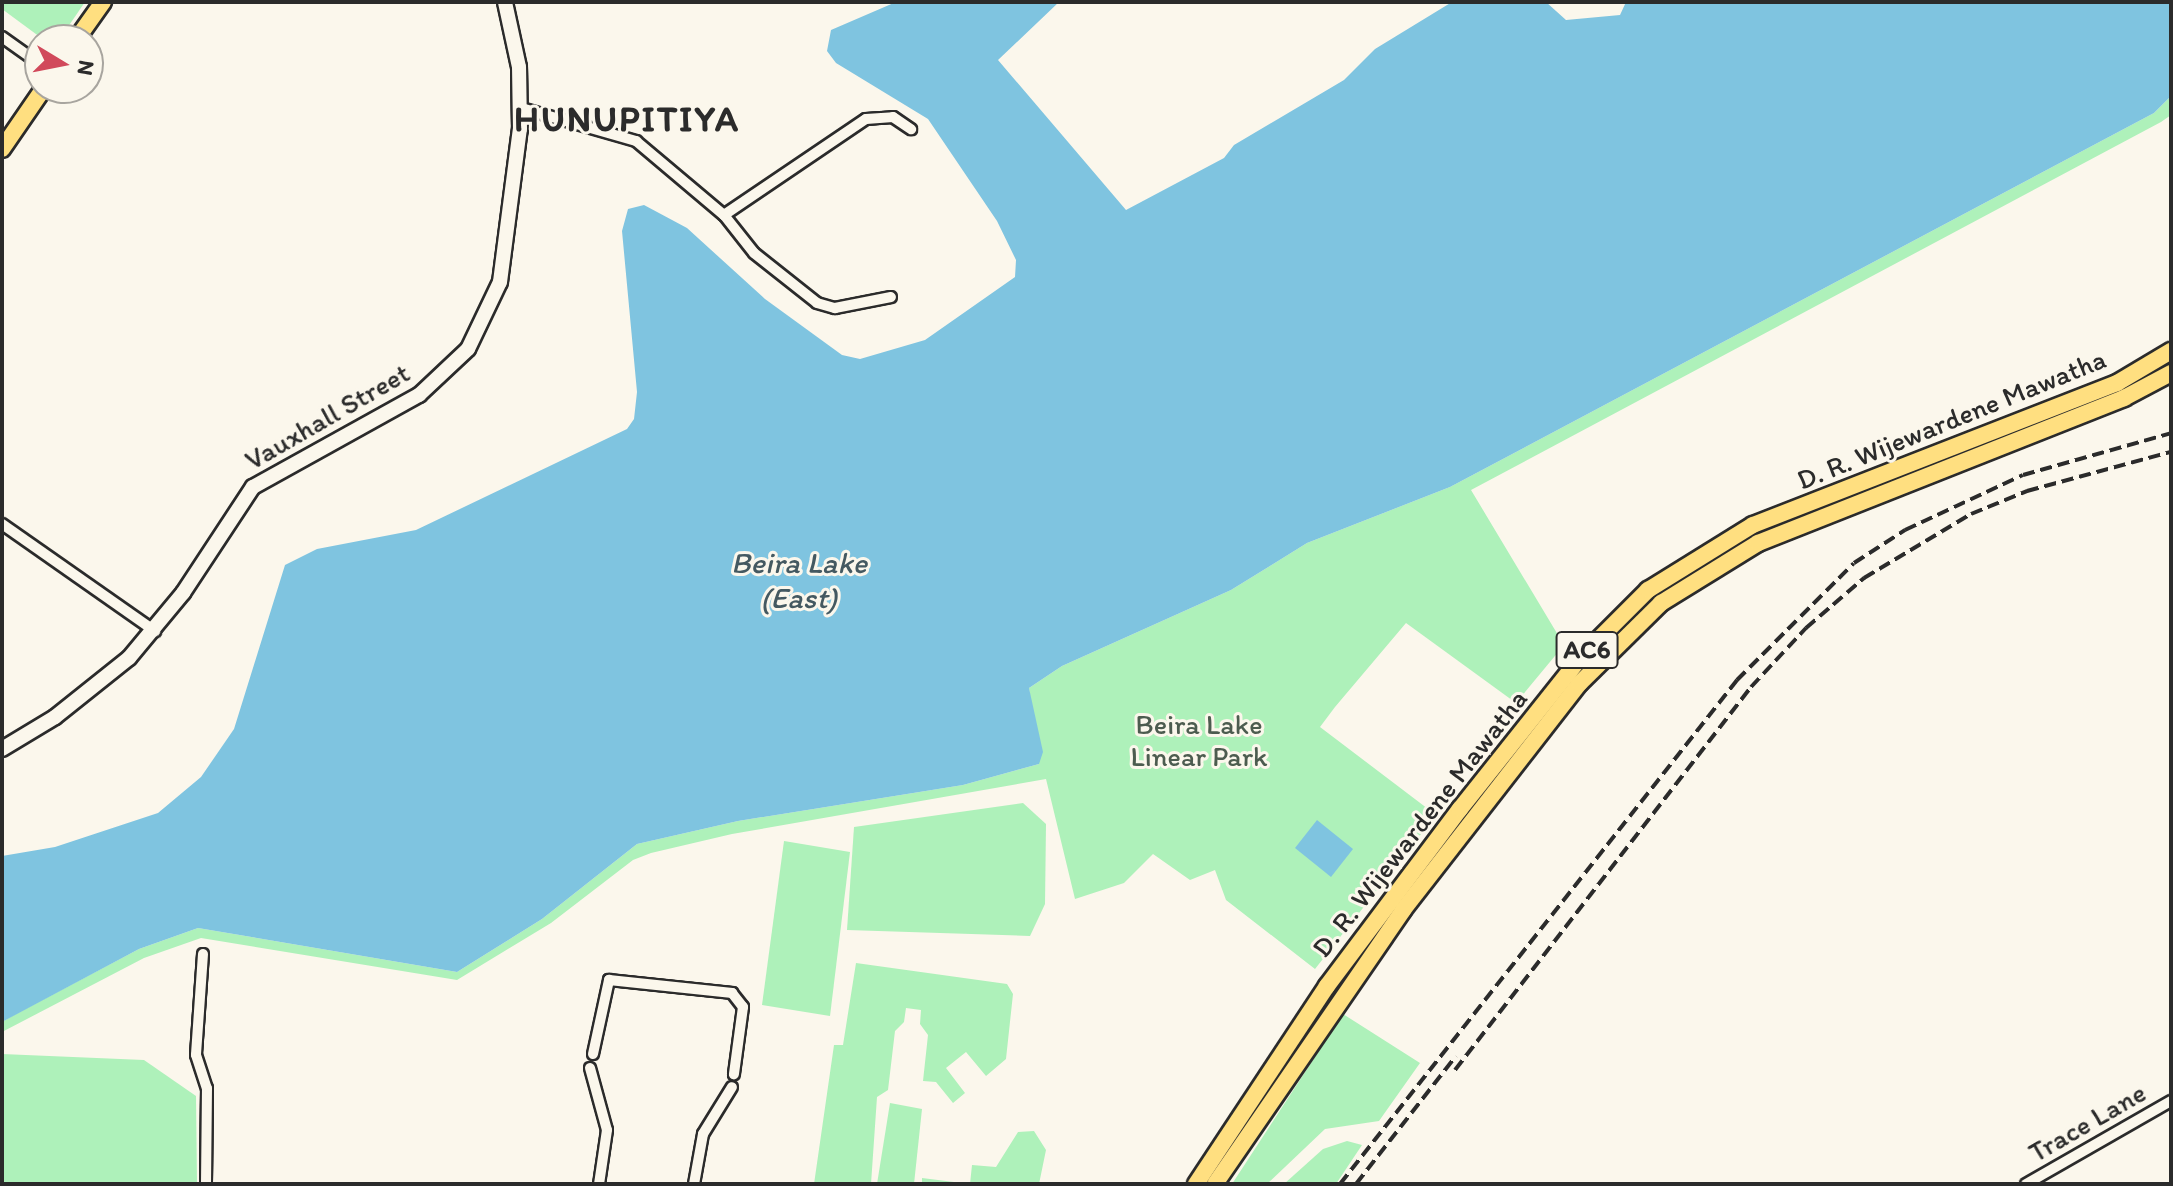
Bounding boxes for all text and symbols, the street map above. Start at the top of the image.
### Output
north arrow [24,24,104,104]
text: N [72,58,101,78]
district label: HUNUPITIYA [513,97,741,141]
street label: D. R. Wijewardene Mawatha [1792,342,2110,496]
street label: Vauxhall Street [239,355,415,477]
water label: Beira Lake (East) [731,545,867,616]
road number: AC6 [1555,628,1619,672]
street label: D. R. Wijewardene Mawatha [1304,682,1534,964]
park label: Beira Lake Linear Park [1131,707,1267,773]
street label: Trace Lane [2022,1075,2152,1169]

